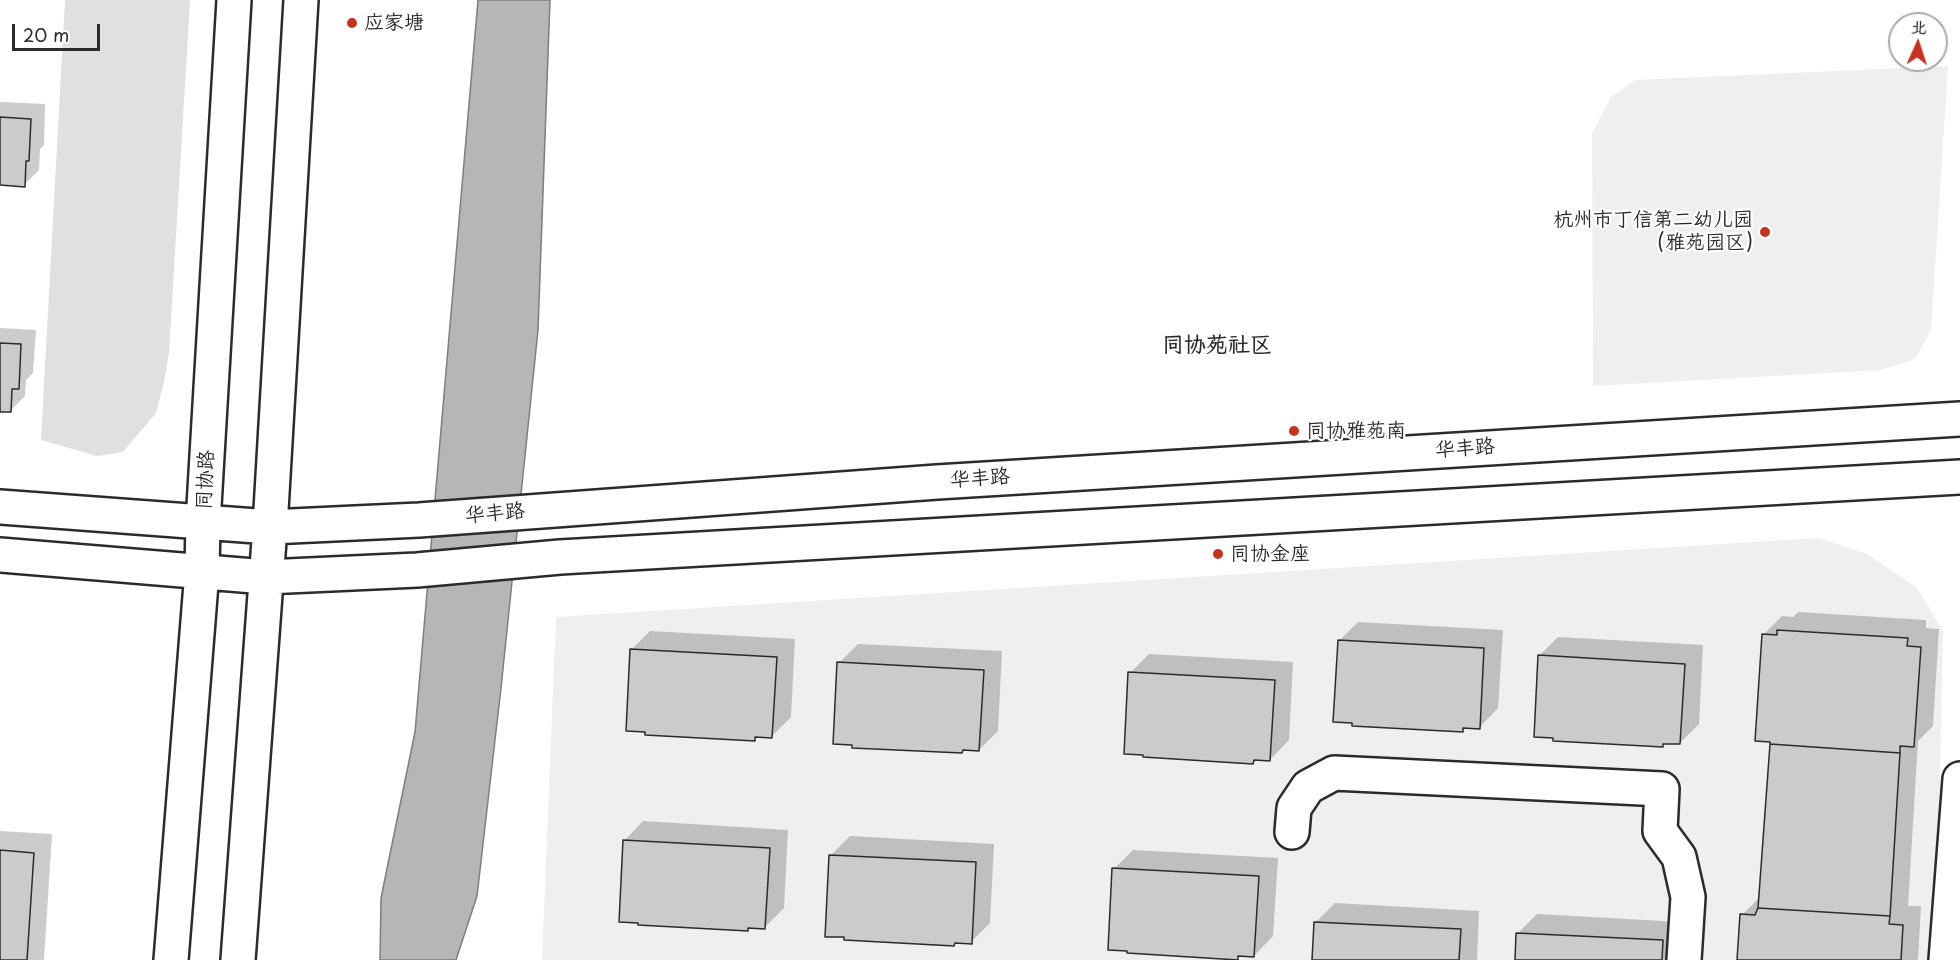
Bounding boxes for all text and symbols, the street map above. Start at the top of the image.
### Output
place label: 应家塘 [364,11,424,35]
scale bar [15,12,104,50]
north arrow [1888,12,1948,72]
text: 北 [1910,14,1927,38]
marker: 应家塘 [345,16,359,30]
text: 20 m [23,21,69,48]
place label: 杭州市丁信第二幼儿园 (雅苑园区) [1553,208,1753,255]
marker: 杭州市丁信第二幼儿园 (雅苑园区) [1758,225,1772,239]
district label: 同协苑社区 [1162,333,1272,359]
place label: 同协雅苑南 [1306,419,1406,443]
marker: 同协雅苑南 [1287,424,1301,438]
street label: 华丰路 [1434,435,1496,463]
street label: 同协路 [192,449,220,511]
street label: 华丰路 [949,465,1011,493]
street label: 华丰路 [464,499,526,529]
place label: 同协金座 [1230,542,1310,566]
marker: 同协金座 [1211,547,1225,561]

